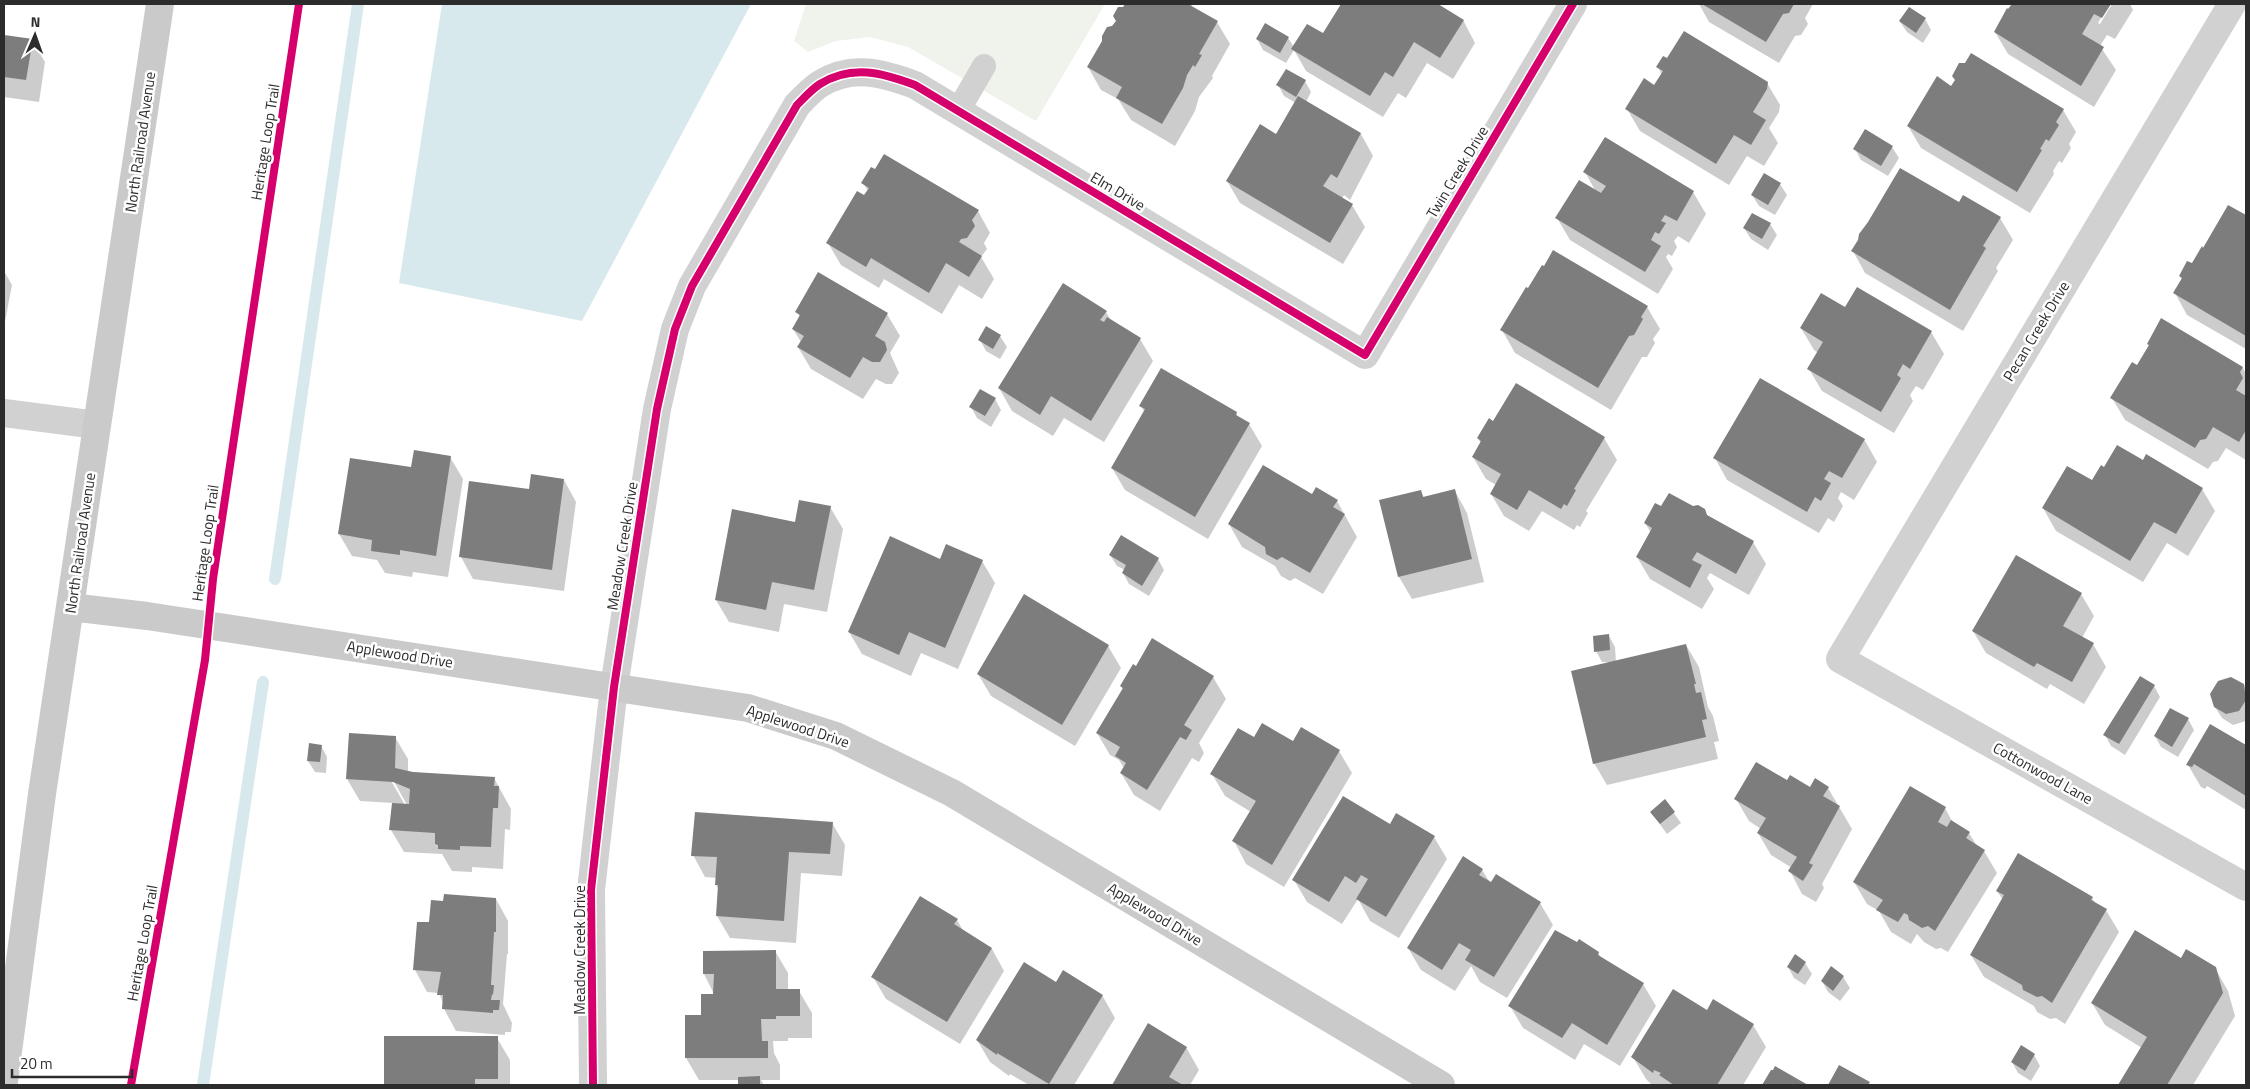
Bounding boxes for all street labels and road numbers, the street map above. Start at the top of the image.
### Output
street label: North Railroad Avenue [119,70,161,214]
street label: Heritage Loop Trail [244,82,286,202]
street label: Twin Creek Drive [1420,121,1494,223]
street label: Elm Drive [1086,166,1150,216]
street label: Pecan Creek Drive [1997,276,2075,386]
street label: North Railroad Avenue [59,471,101,615]
street label: Meadow Creek Drive [600,480,644,612]
street label: Heritage Loop Trail [185,483,225,603]
street label: Applewood Drive [345,634,455,674]
street label: Applewood Drive [744,699,852,753]
street label: Cottonwood Lane [1989,736,2097,810]
street label: Applewood Drive [1103,877,1207,951]
street label: Heritage Loop Trail [120,883,164,1003]
street label: Meadow Creek Drive [568,885,591,1015]

